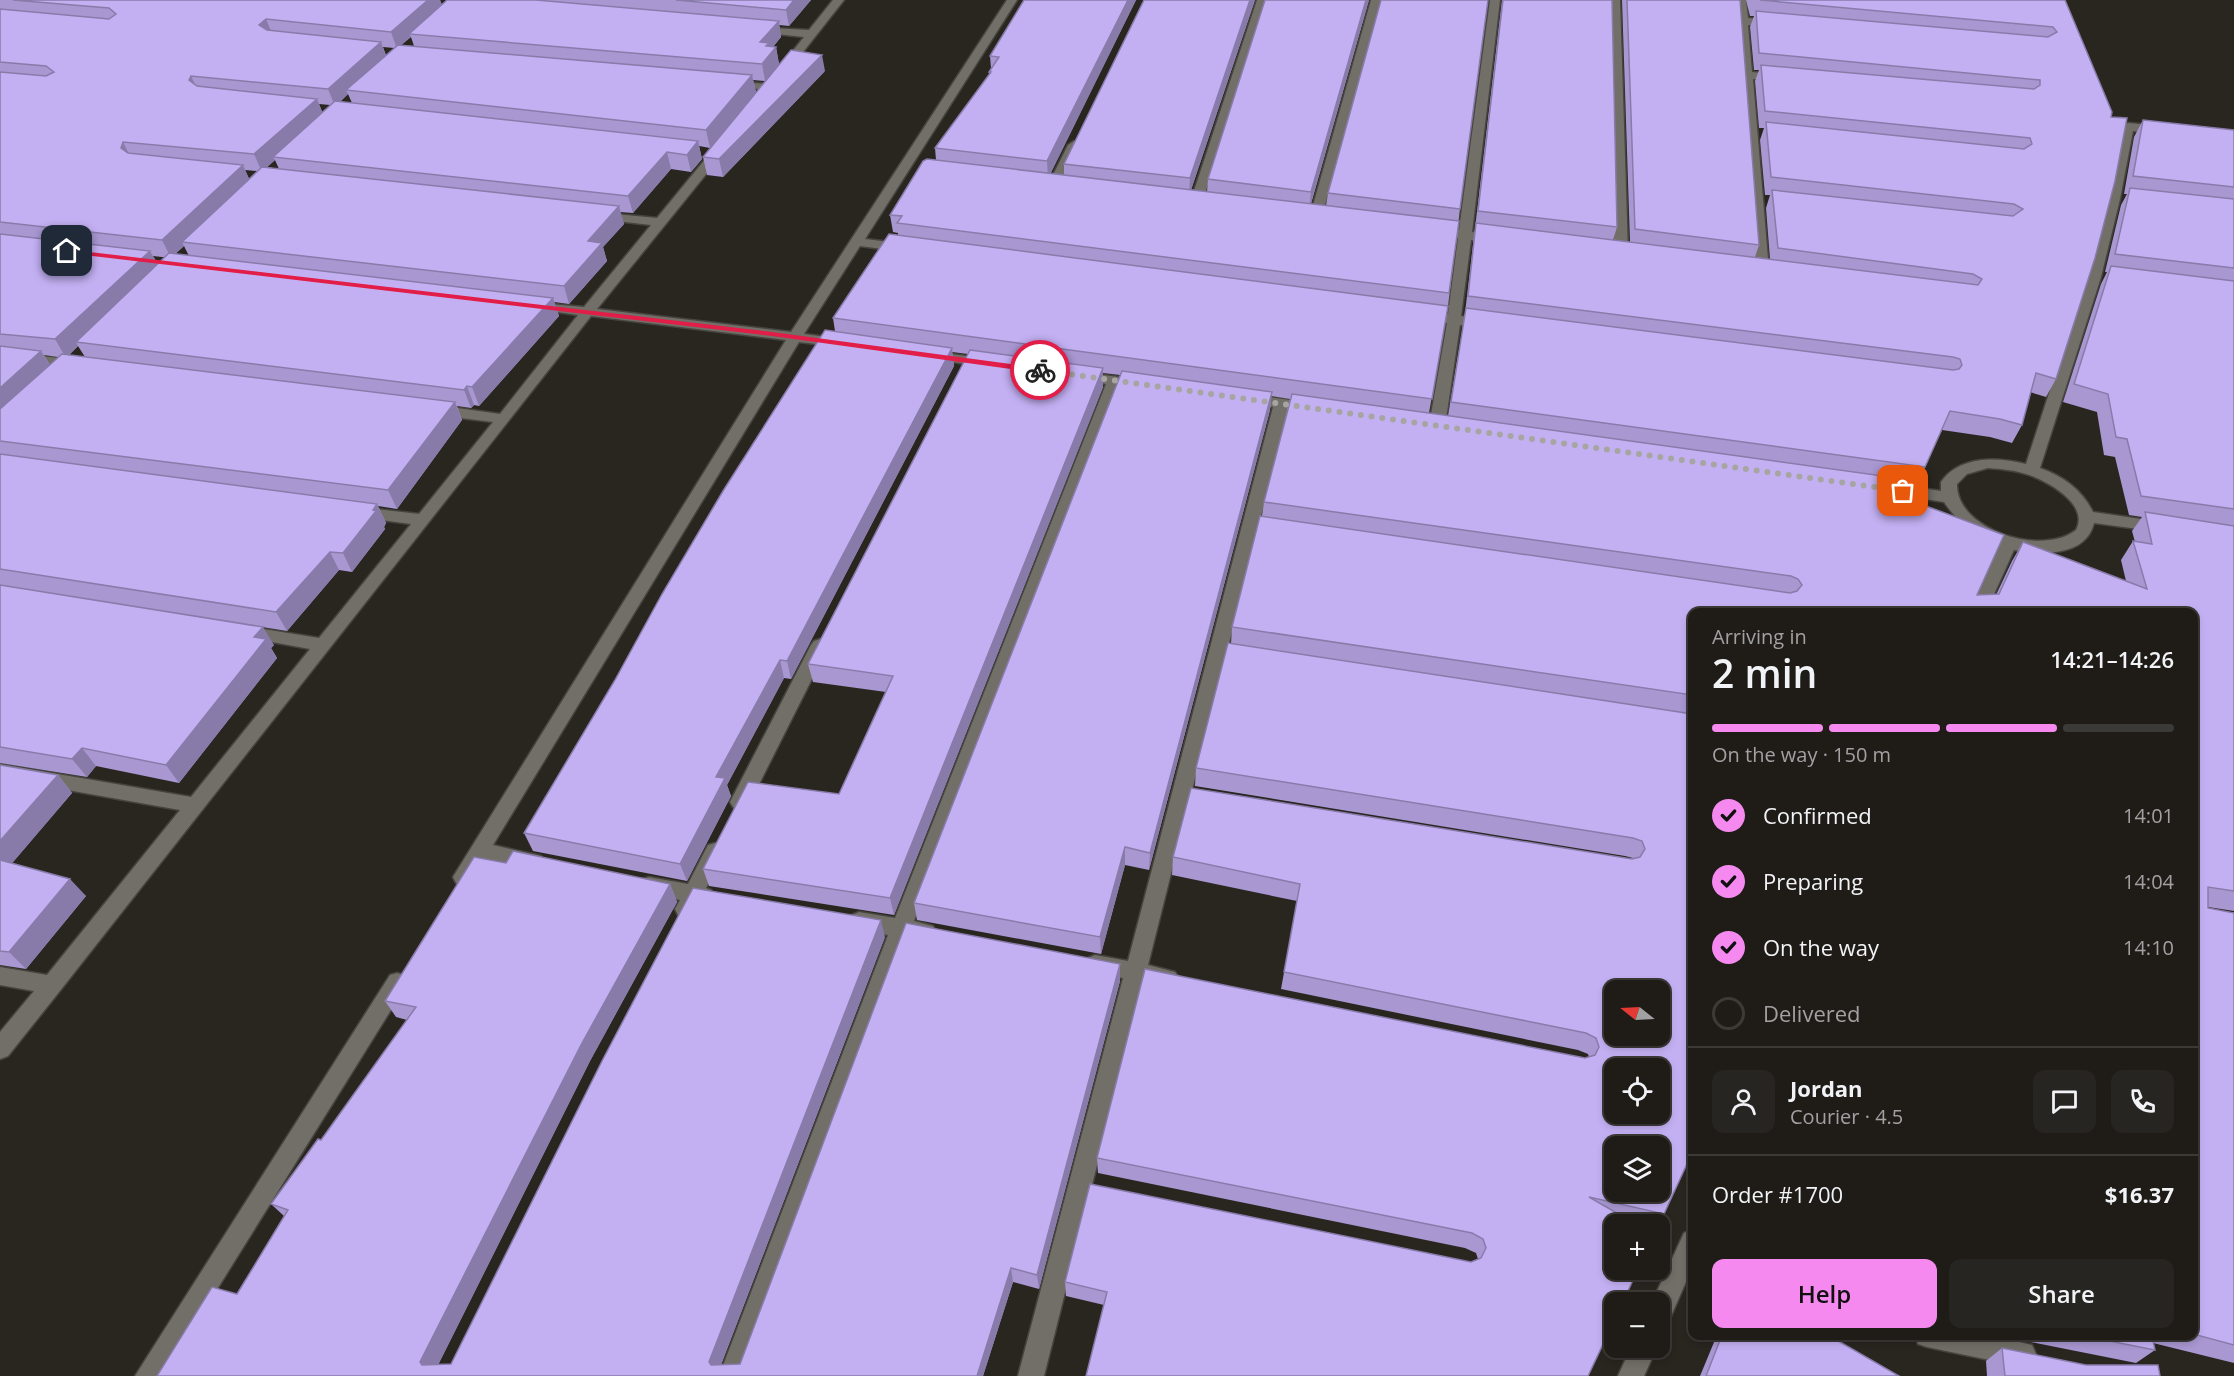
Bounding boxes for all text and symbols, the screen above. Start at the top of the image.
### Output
pin [41,225,92,276]
icon: home [50,234,83,267]
courier [1010,340,1070,400]
icon: bike [1024,354,1057,387]
pin [1877,465,1928,516]
icon: bag [1886,474,1919,507]
text: Arriving in [1712,623,1807,650]
text: 14:21–14:26 [2050,644,2174,674]
text: 2 min [1712,646,1817,699]
text: On the way · 150 m [1712,741,1891,768]
icon: check [1712,799,1745,832]
text: Confirmed [1763,800,1872,830]
text: 14:01 [2123,802,2174,829]
icon: check [1712,865,1745,898]
text: Preparing [1763,866,1863,896]
text: 14:04 [2123,868,2174,895]
icon: check [1712,931,1745,964]
text: On the way [1763,932,1879,962]
text: 14:10 [2123,934,2174,961]
north arrow [1604,980,1670,1046]
map controls [1604,980,1670,1358]
text: Delivered [1763,998,1861,1028]
button: locate [1604,1058,1670,1124]
button: person [1712,1070,1775,1133]
button: chat [2033,1070,2096,1133]
button: phone [2111,1070,2174,1133]
text: Jordan [1790,1073,1863,1103]
text: Courier · 4.5 [1790,1103,1903,1130]
button: layers [1604,1136,1670,1202]
text: Order #1700 [1712,1179,1843,1209]
text: $16.37 [2105,1179,2174,1209]
button: + [1604,1214,1670,1280]
button: Help [1712,1259,1937,1328]
button: Share [1949,1259,2174,1328]
button: − [1604,1292,1670,1358]

